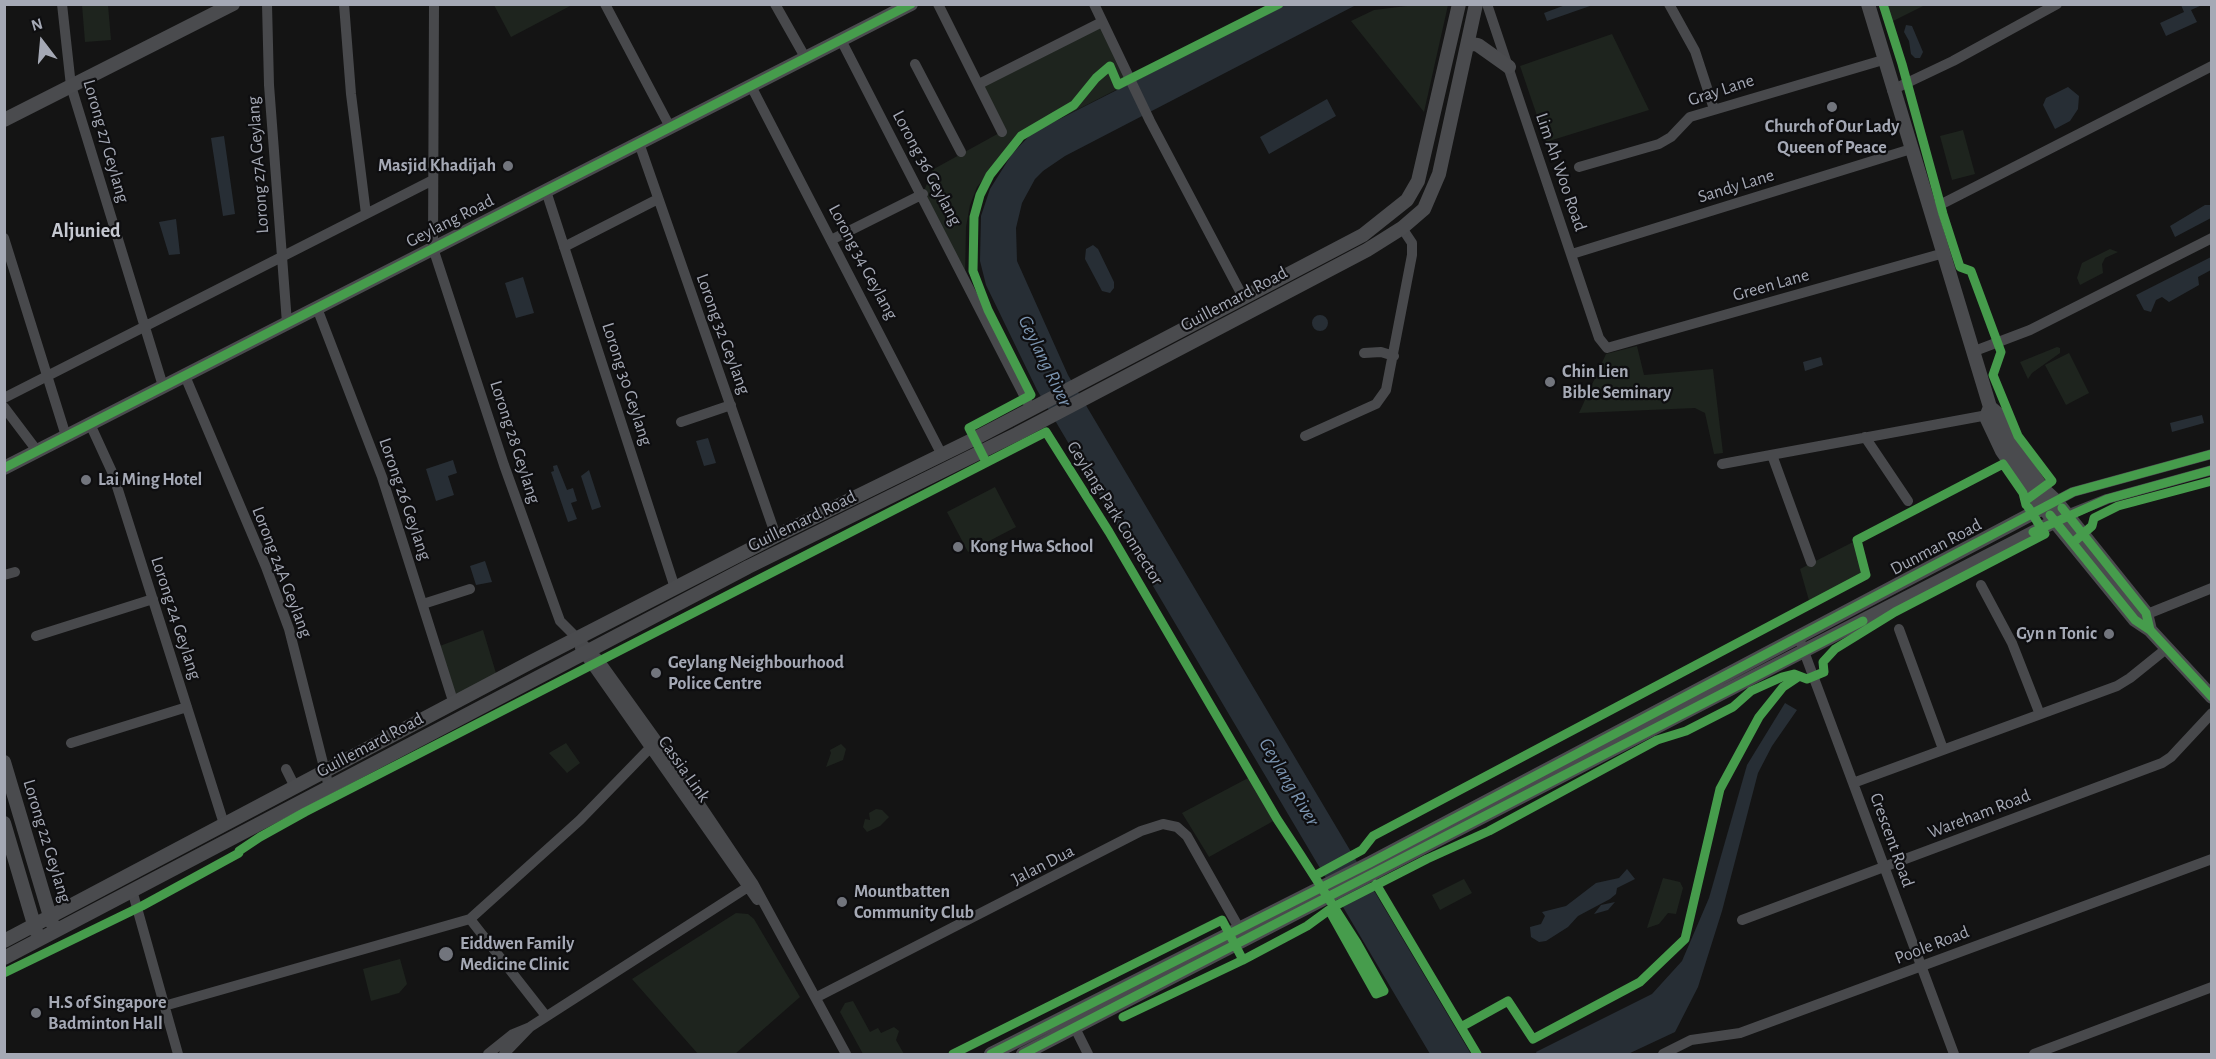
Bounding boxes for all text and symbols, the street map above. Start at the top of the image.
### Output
north arrow [12,12,72,72]
text: N [29,15,45,34]
street label: Gray Lane [1685,69,1757,111]
street label: Lorong 27 Geylang [78,77,134,205]
street label: Lorong 27A Geylang [242,96,274,234]
marker: Church of Our Lady Queen of Peace [1825,100,1839,114]
street label: Lorong 36 Geylang [888,107,966,229]
street label: Lim Ah Woo Road [1531,110,1591,234]
place label: Church of Our Lady Queen of Peace [1765,116,1899,158]
place label: Masjid Khadijah [378,155,496,177]
marker: Masjid Khadijah [501,159,515,173]
street label: Sandy Lane [1695,164,1777,208]
street label: Geylang Road [402,190,498,252]
street label: Lorong 34 Geylang [824,201,902,323]
district label: Aljunied [51,219,121,243]
street label: Guillemard Road [1177,262,1291,336]
street label: Green Lane [1730,264,1812,306]
street label: Lorong 32 Geylang [691,271,755,397]
water label: Geylang River [1013,311,1077,411]
street label: Lorong 30 Geylang [597,320,657,448]
place label: Chin Lien Bible Seminary [1562,361,1671,404]
marker: Chin Lien Bible Seminary [1543,375,1557,389]
street label: Lorong 28 Geylang [485,378,545,506]
street label: Lorong 26 Geylang [374,435,436,563]
street label: Geylang Park Connector [1062,437,1168,589]
place label: Lai Ming Hotel [98,469,202,491]
marker: Lai Ming Hotel [79,473,93,487]
street label: Guillemard Road [744,486,860,556]
street label: Lorong 24A Geylang [247,503,317,641]
street label: Dunman Road [1887,514,1985,580]
place label: Kong Hwa School [970,536,1094,558]
marker: Kong Hwa School [951,540,965,554]
street label: Lorong 24 Geylang [146,554,206,682]
place label: Gyn n Tonic [2016,623,2097,645]
marker: Gyn n Tonic [2102,627,2116,641]
place label: Geylang Neighbourhood Police Centre [668,652,844,694]
marker: Geylang Neighbourhood Police Centre [649,666,663,680]
street label: Guillemard Road [313,708,427,782]
street label: Cassia Link [653,732,715,806]
water label: Geylang River [1253,734,1325,830]
street label: Lorong 22 Geylang [18,777,76,905]
street label: Wareham Road [1925,785,2033,843]
street label: Crescent Road [1865,790,1919,890]
street label: Jalan Dua [1008,840,1078,890]
place label: Mountbatten Community Club [854,881,974,924]
marker: Mountbatten Community Club [835,895,849,909]
street label: Poole Road [1892,921,1972,969]
place label: Eiddwen Family Medicine Clinic [460,933,574,976]
marker: Eiddwen Family Medicine Clinic [437,945,455,963]
place label: H.S of Singapore Badminton Hall [48,992,166,1034]
marker: H.S of Singapore Badminton Hall [29,1006,43,1020]

